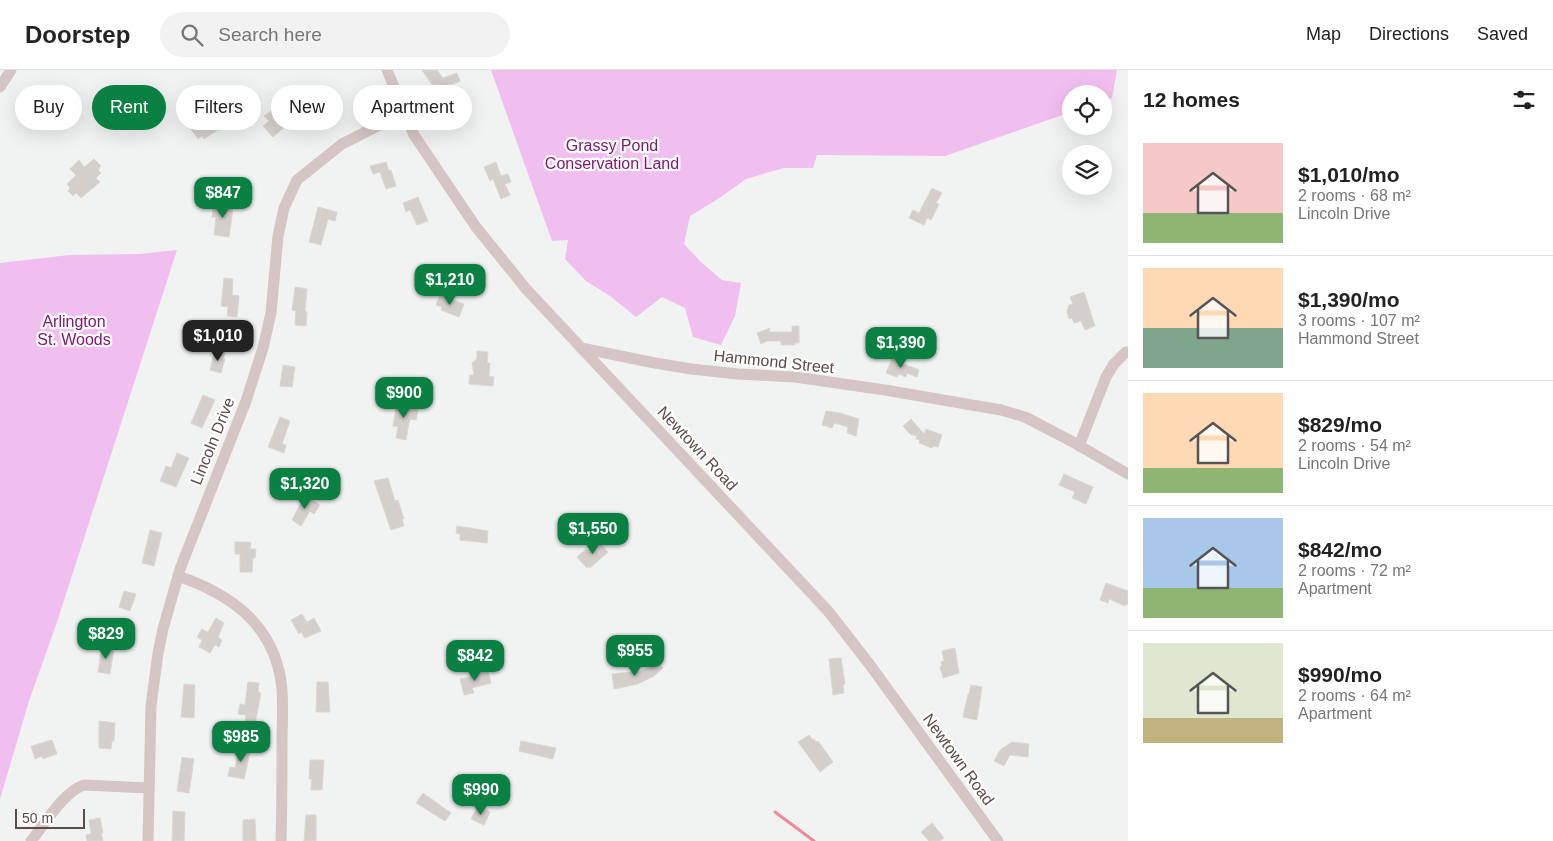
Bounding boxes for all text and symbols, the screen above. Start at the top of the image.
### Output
search box [160,12,510,57]
text: Doorstep [25,21,130,48]
icon: search [178,21,206,49]
text: Search here [218,24,322,45]
text: Map [1306,24,1341,44]
text: Directions [1369,24,1449,44]
text: Saved [1477,24,1528,44]
chip: Buy [15,85,82,130]
chip: Rent [92,85,166,130]
chip: Filters [176,85,261,130]
chip: New [271,85,343,130]
chip: Apartment [353,85,472,130]
map controls [1062,85,1112,195]
button: locate [1062,85,1112,135]
icon: filters [1510,86,1538,114]
text: 12 homes [1143,88,1240,111]
park label: Grassy Pond Conservation Land [545,137,679,172]
button: layers [1062,145,1112,195]
icon: home [1183,163,1243,223]
text: $1,010/mo [1298,163,1400,186]
pin: $847 [193,176,253,219]
text: $847 [205,184,241,201]
text: 2 rooms · 68 m² [1298,187,1411,204]
text: Lincoln Drive [1298,205,1390,222]
pin: $1,210 [409,264,491,306]
text: $1,210 [426,271,474,288]
icon: home [1183,288,1243,348]
text: $1,390/mo [1298,288,1400,311]
text: 3 rooms · 107 m² [1298,312,1420,329]
park label: Arlington St. Woods [37,313,111,348]
pin: $1,010 [177,320,259,362]
pin: $1,390 [860,326,942,369]
text: $1,010 [194,327,242,344]
text: Hammond Street [1298,330,1419,347]
text: $1,390 [877,334,925,351]
street label: Hammond Street [713,347,836,376]
pin: $900 [374,376,434,419]
text: $900 [386,384,422,401]
street label: Lincoln Drive [187,395,238,487]
street label: Newtown Road [654,403,741,494]
icon: home [1183,413,1243,473]
text: $829/mo [1298,413,1382,436]
text: 2 rooms · 54 m² [1298,437,1411,454]
text: Lincoln Drive [1298,455,1390,472]
pin: $1,320 [264,468,346,510]
text: $1,320 [281,475,329,492]
pin: $1,550 [552,512,634,555]
text: $1,550 [569,520,617,537]
icon: home [1183,538,1243,598]
text: $842/mo [1298,538,1382,561]
text: 2 rooms · 72 m² [1298,562,1411,579]
text: Apartment [1298,580,1372,597]
pin: $829 [76,618,136,660]
text: $829 [88,625,124,642]
pin: $955 [605,634,665,677]
pin: $842 [445,640,505,682]
text: $955 [617,642,653,659]
text: $842 [457,647,493,664]
icon: home [1183,663,1243,723]
text: $990/mo [1298,663,1382,686]
text: 2 rooms · 64 m² [1298,687,1411,704]
text: Apartment [1298,705,1372,722]
street label: Newtown Road [920,710,997,808]
pin: $985 [211,720,271,763]
text: $985 [223,728,259,745]
pin: $990 [451,774,511,816]
text: $990 [463,781,499,798]
scale bar [15,806,85,829]
text: 50 m [22,810,53,826]

